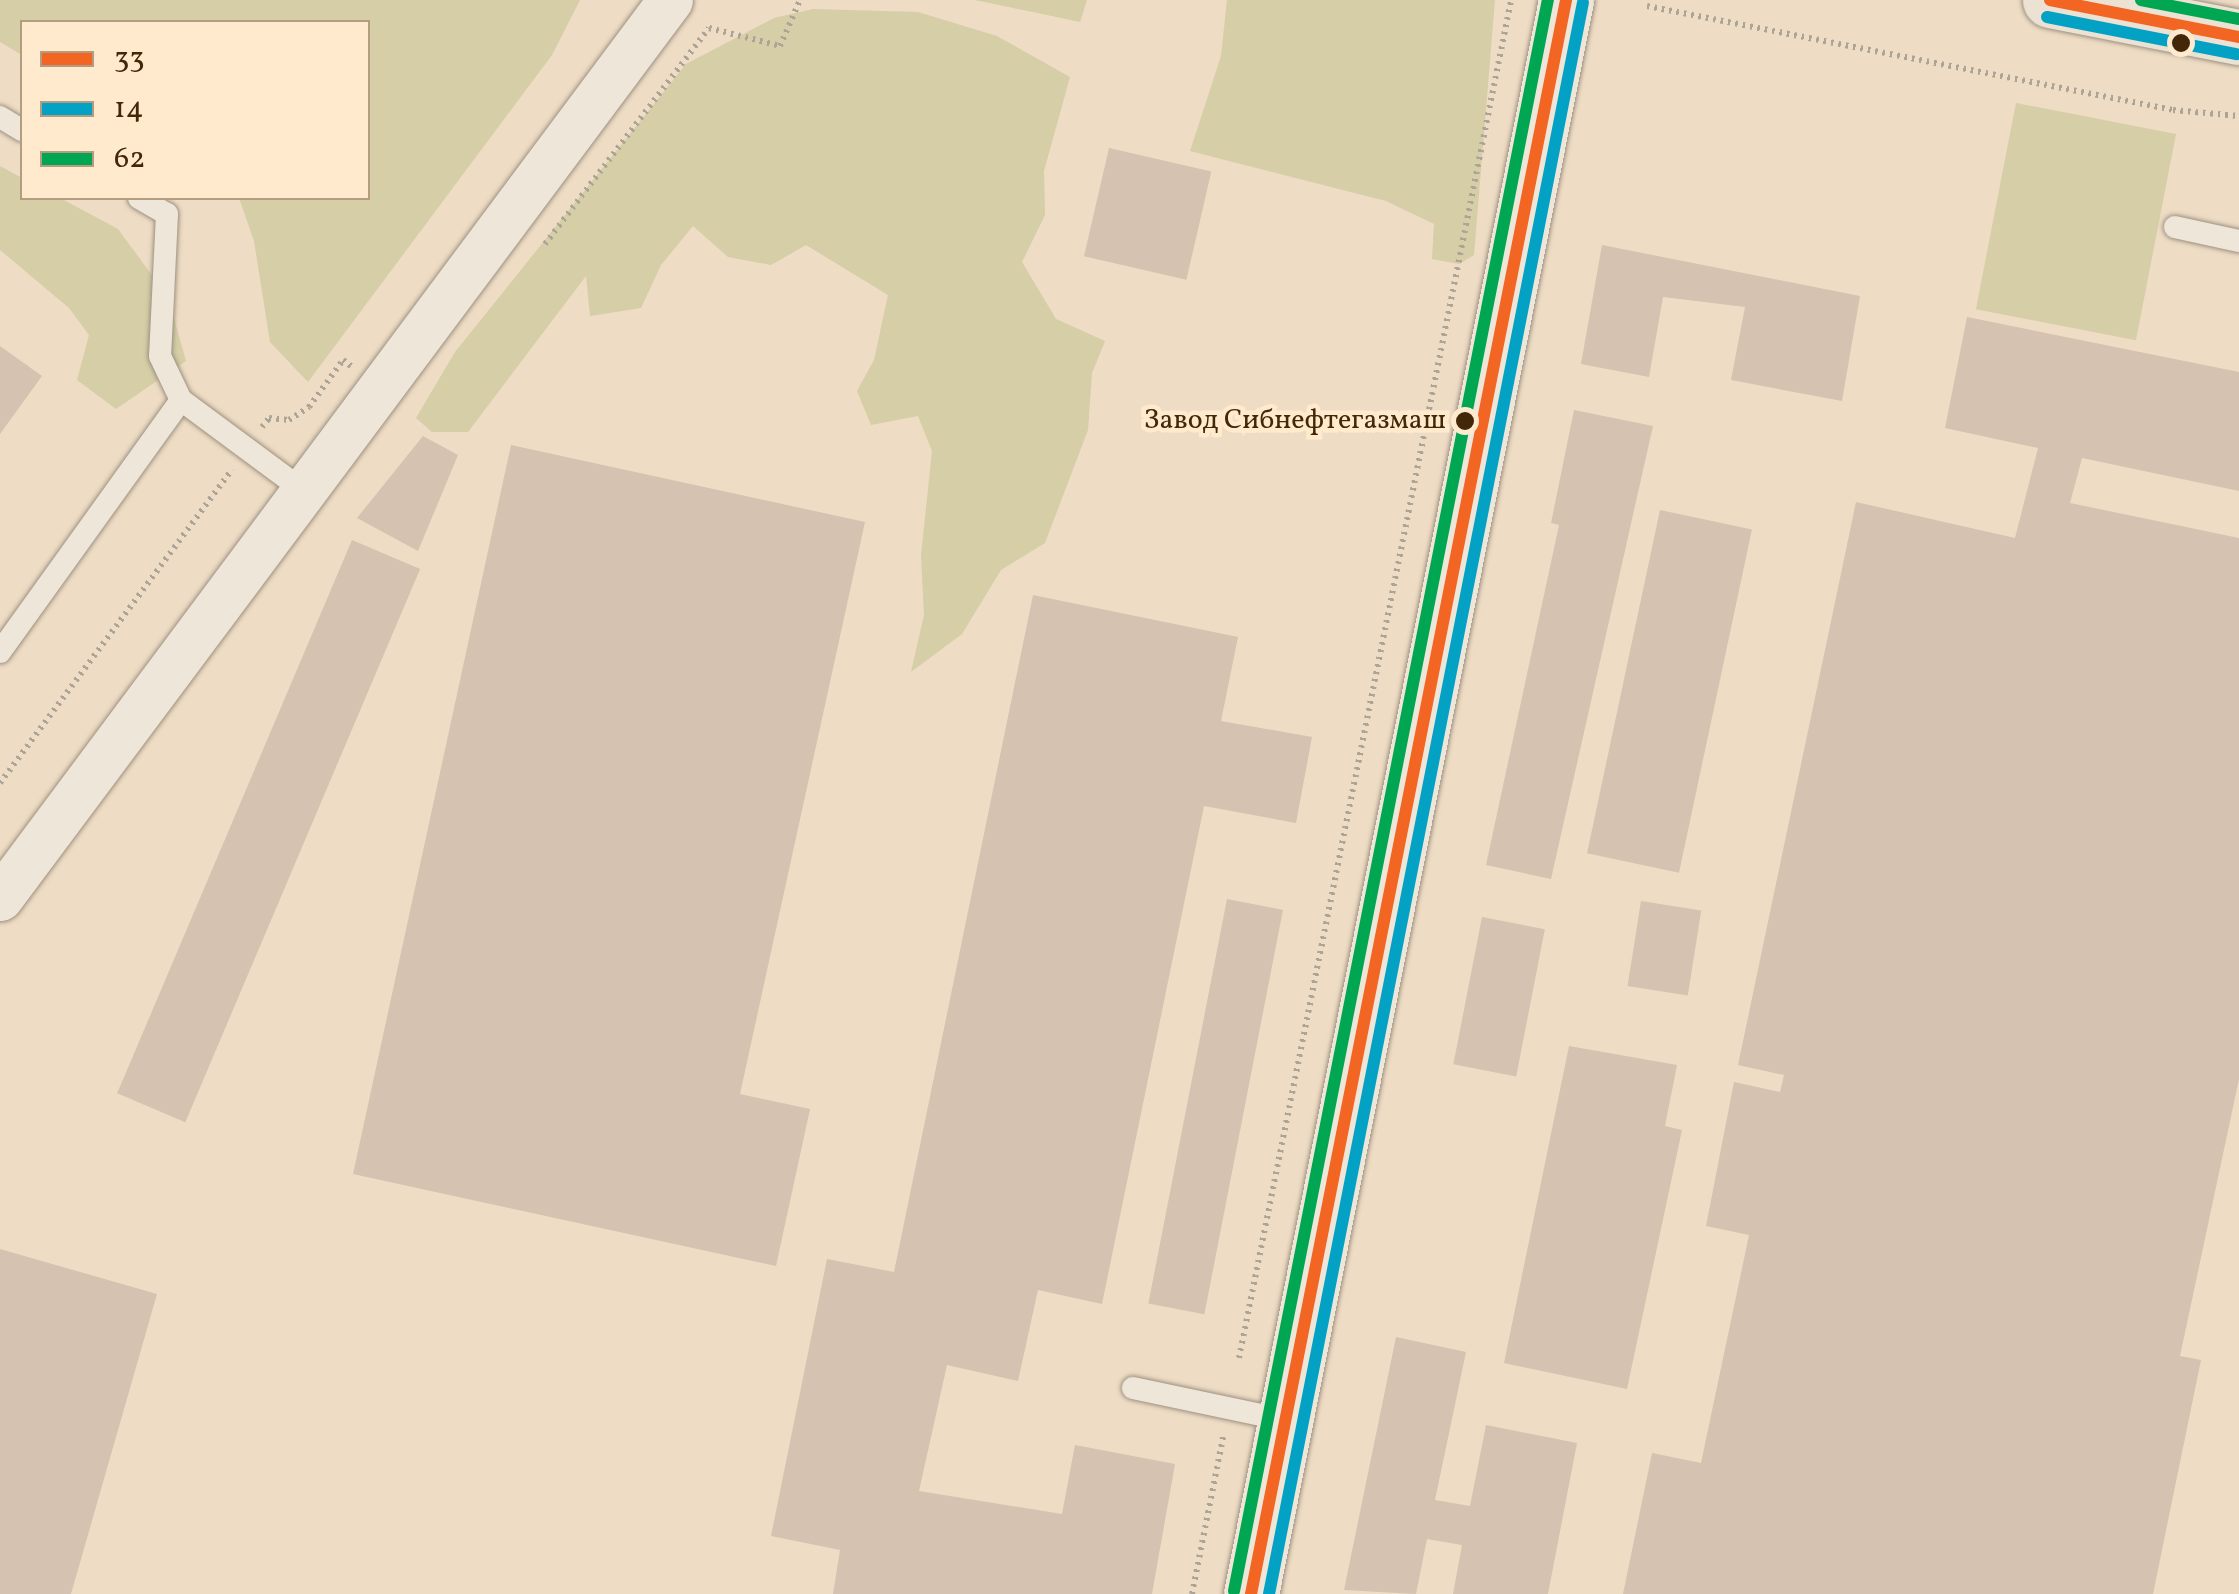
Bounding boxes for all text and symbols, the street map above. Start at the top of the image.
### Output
legend [20,20,370,200]
unlabelled marker [2171,33,2191,53]
text: 33 [114,38,145,80]
text: 14 [114,88,144,130]
text: 62 [114,138,145,180]
place label: Завод Сибнефтегазмаш [1144,404,1446,438]
marker: Завод Сибнефтегазмаш [1455,411,1475,431]

